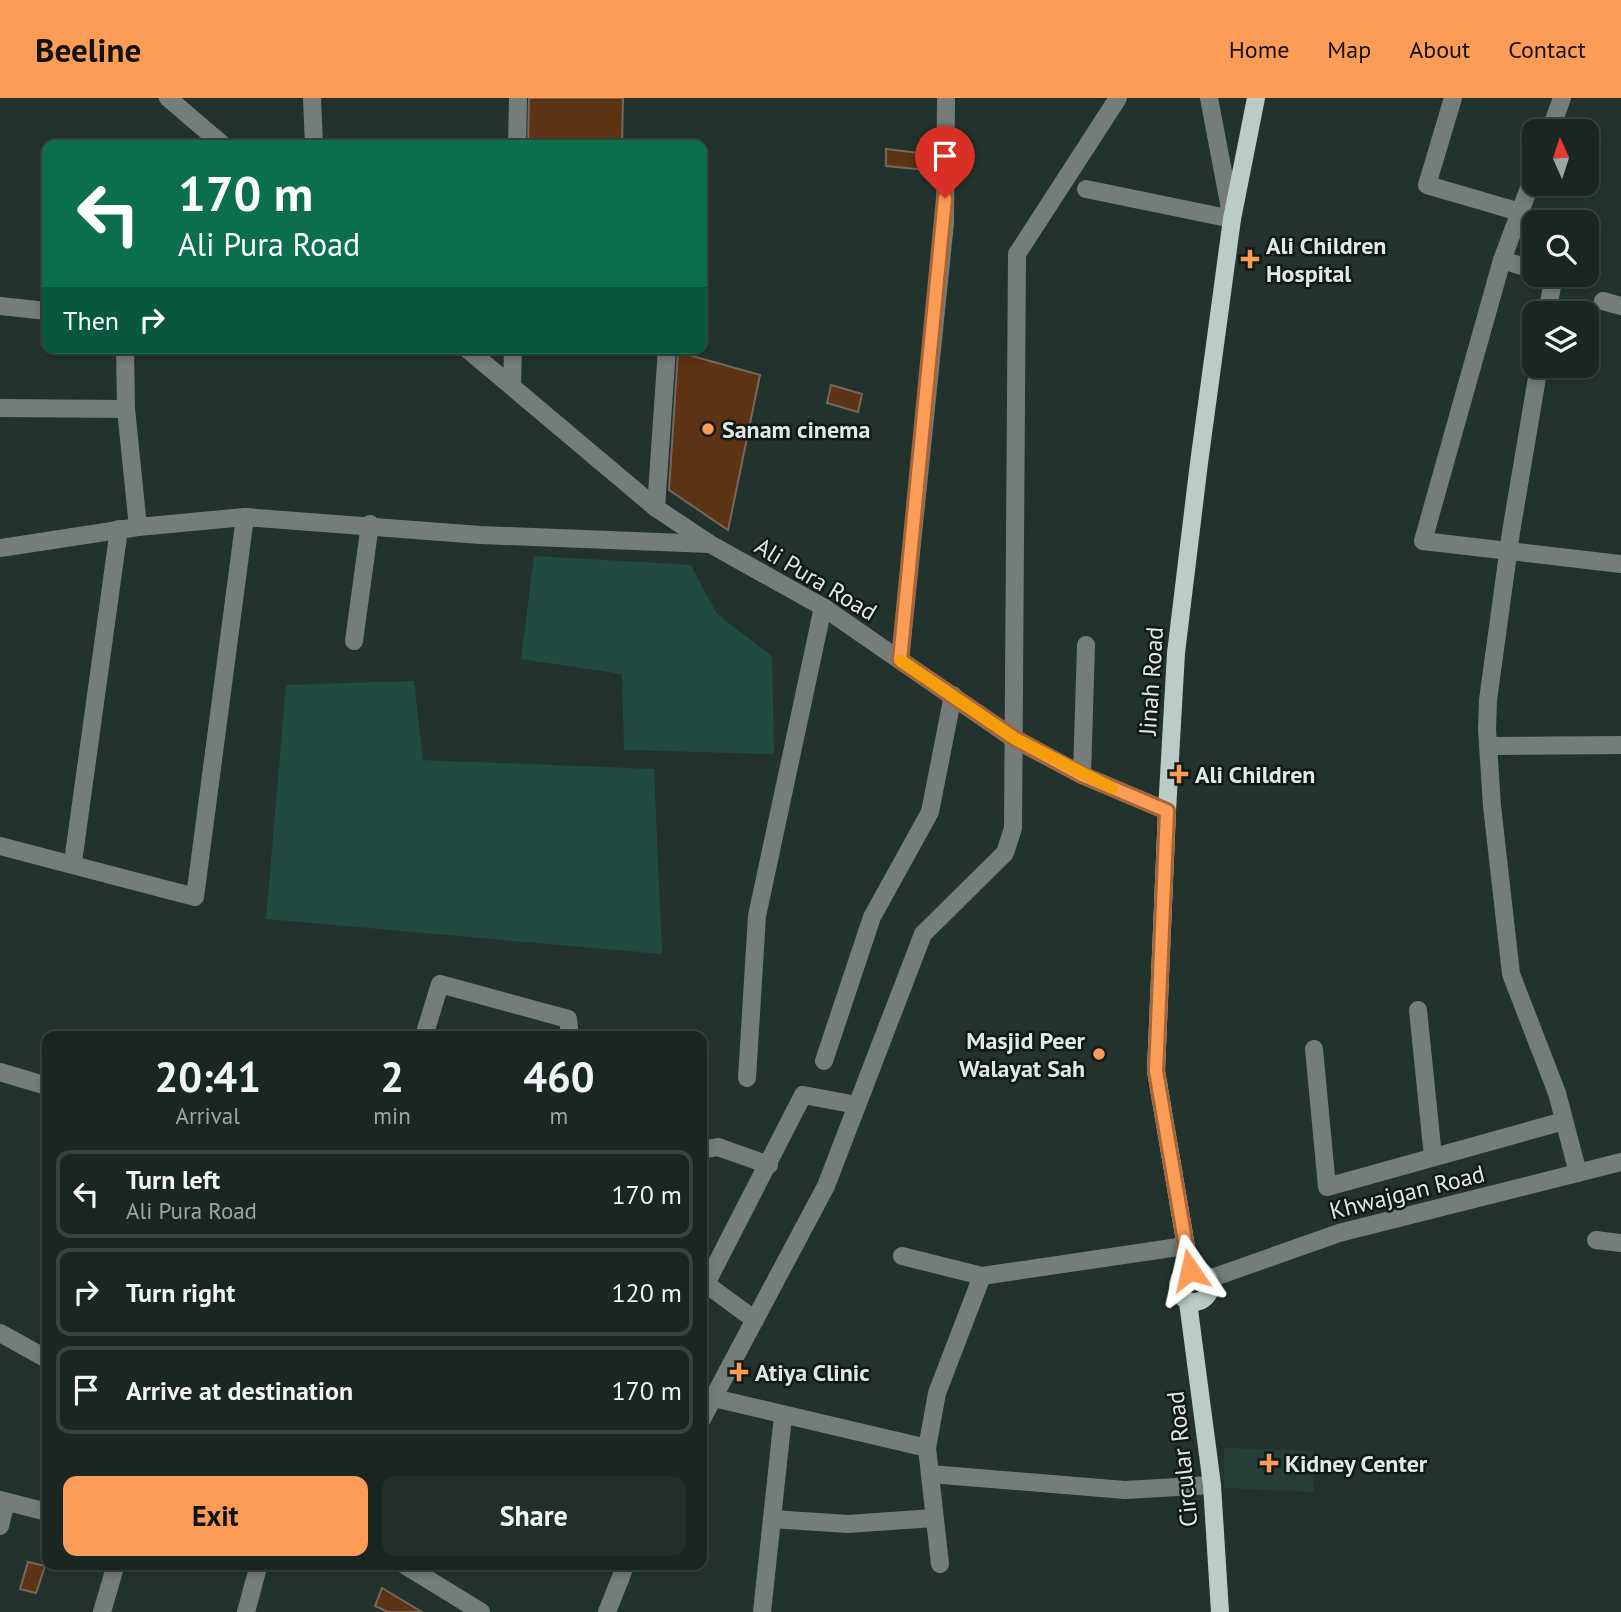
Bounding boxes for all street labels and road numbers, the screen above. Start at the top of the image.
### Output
street label: Ali Pura Road [749,531,883,627]
street label: Jinah Road [1132,626,1170,737]
street label: Khwajgan Road [1326,1158,1488,1226]
street label: Circular Road [1159,1390,1205,1528]

